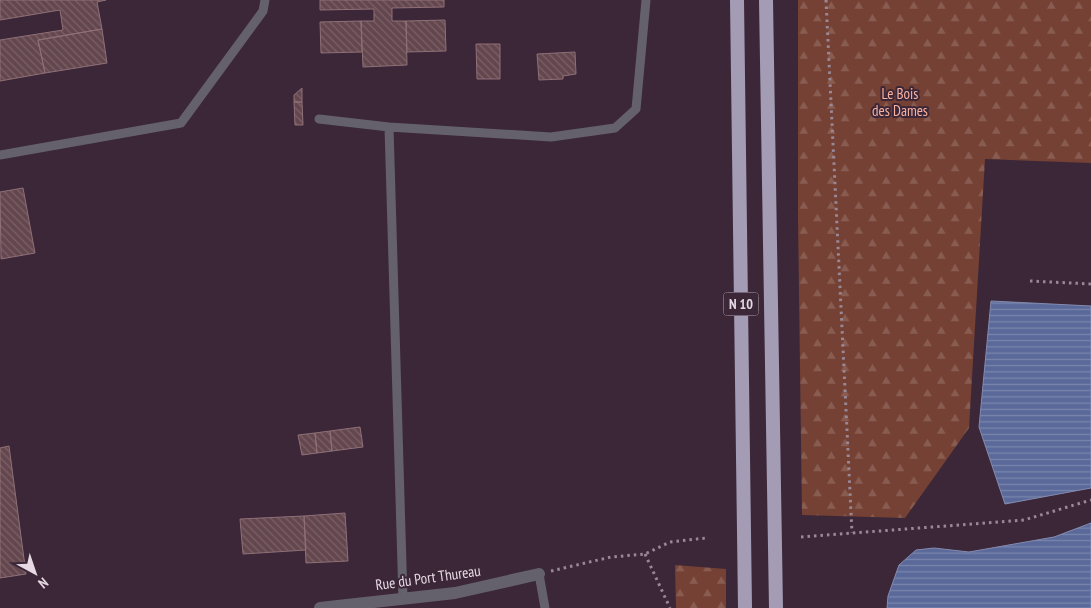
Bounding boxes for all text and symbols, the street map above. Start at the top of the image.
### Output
park label: Le Bois des Dames [872,84,928,120]
road number: N 10 [724,292,758,316]
north arrow [10,548,60,598]
street label: Rue du Port Thureau [374,561,482,594]
text: N [35,574,52,592]

